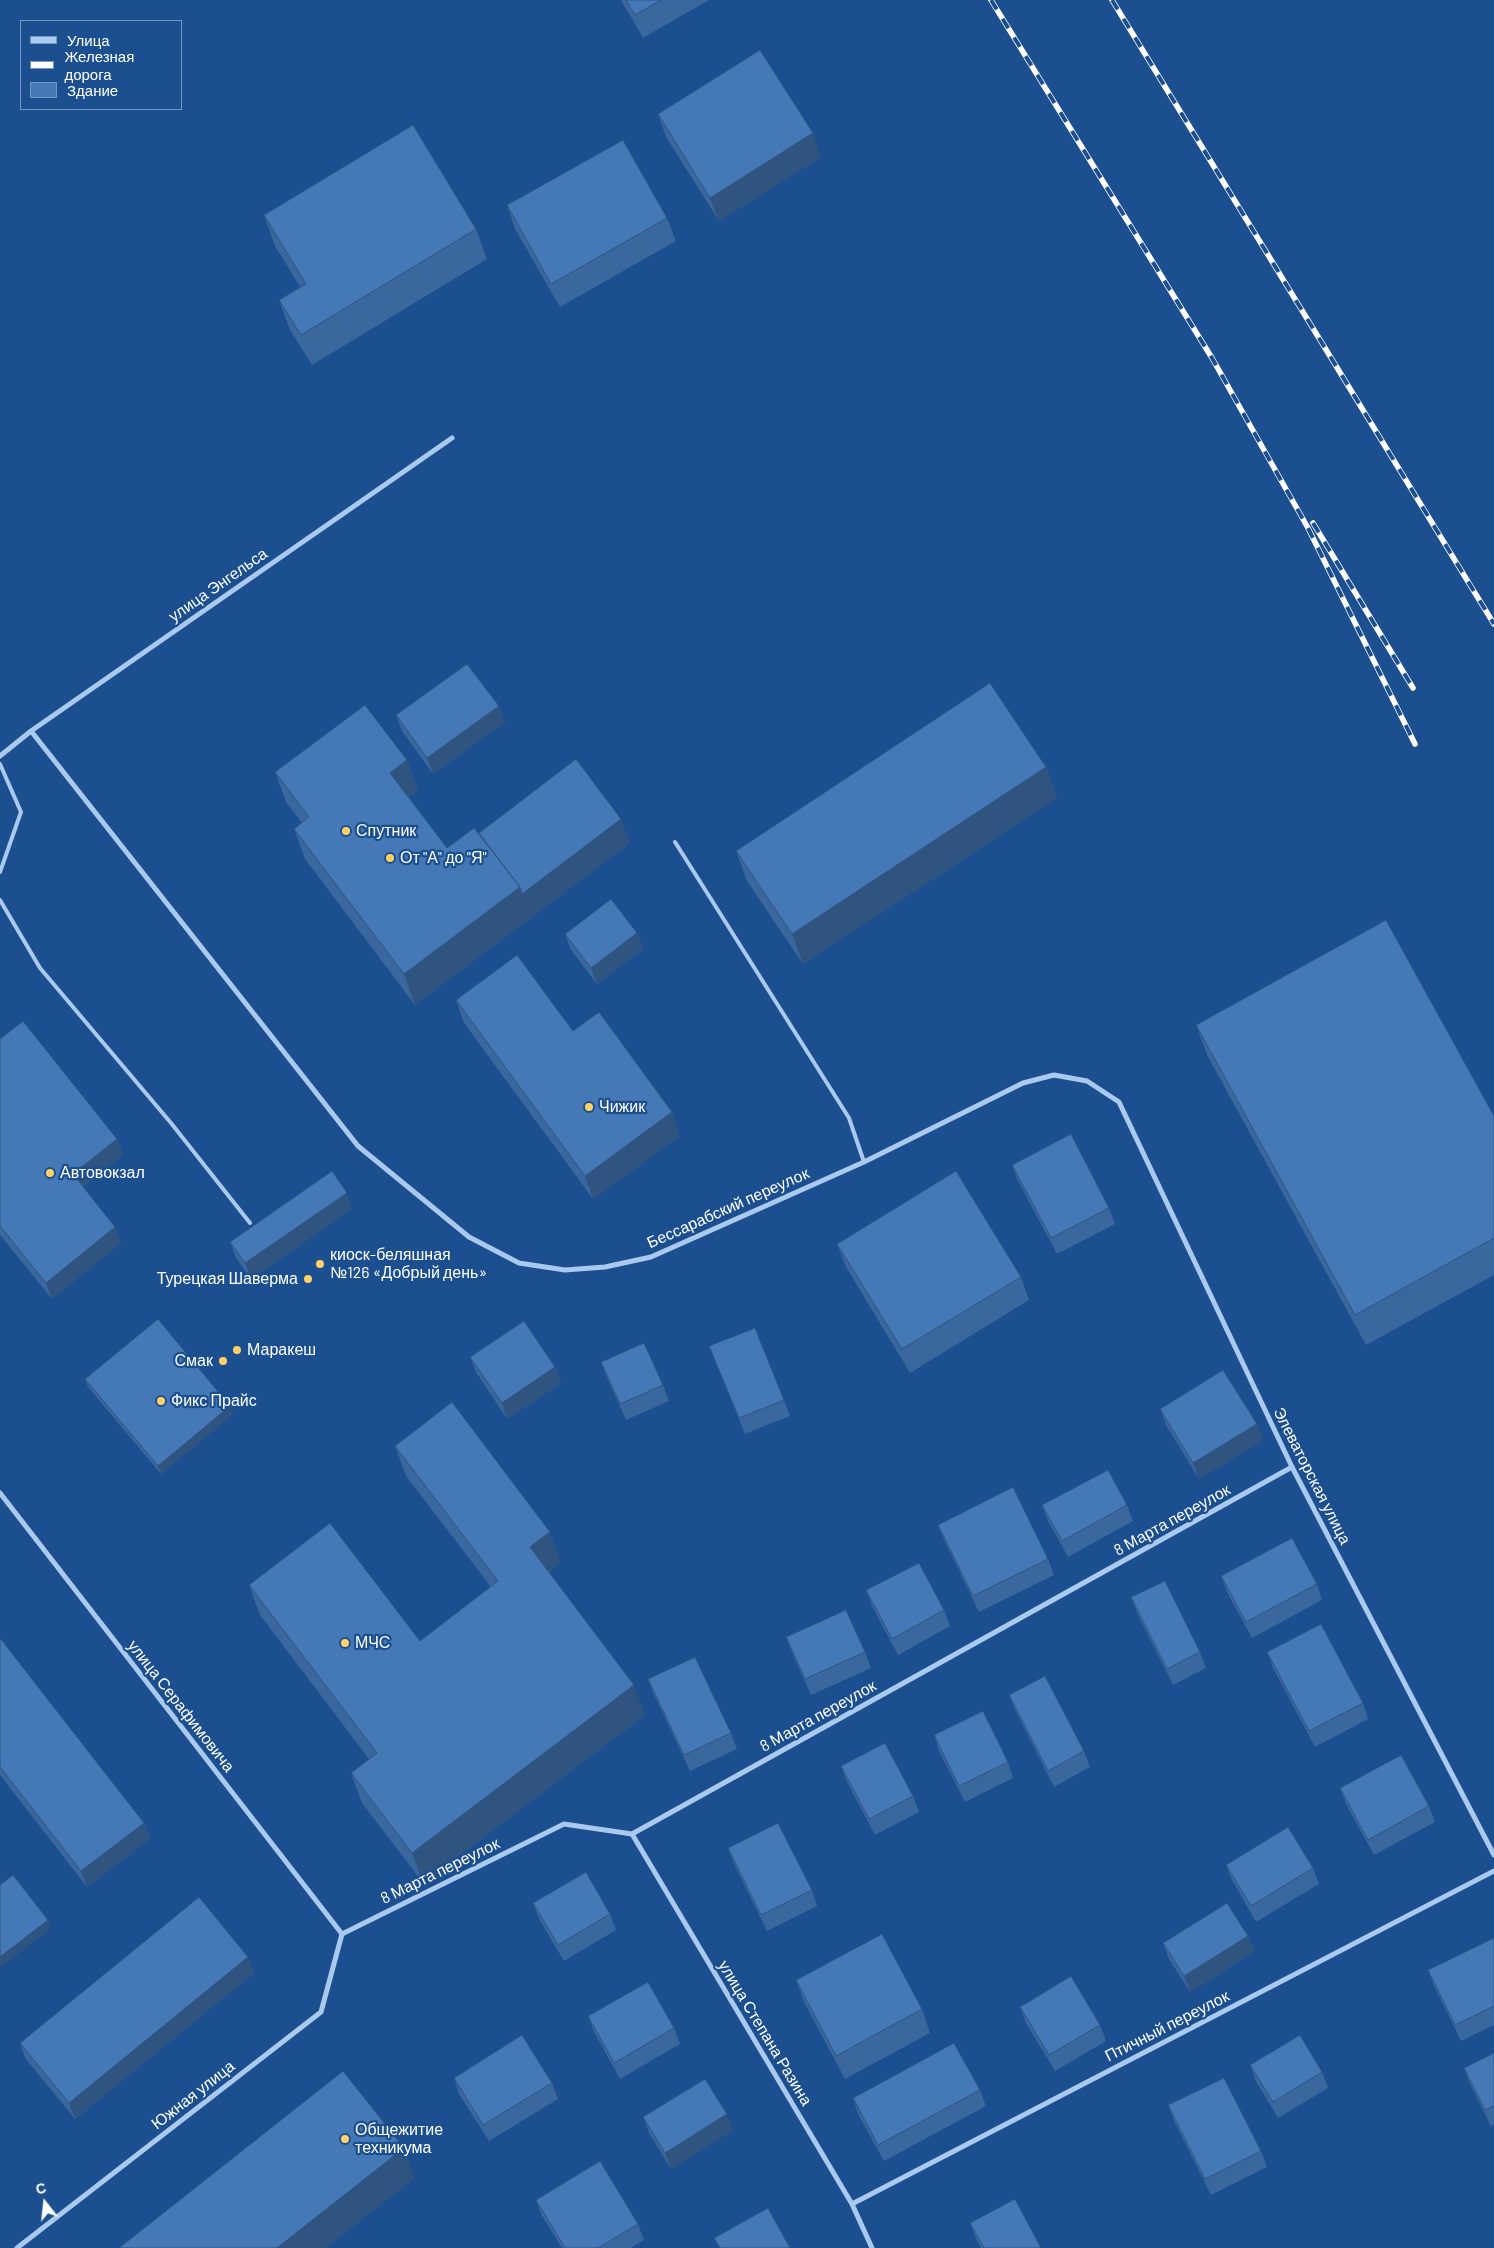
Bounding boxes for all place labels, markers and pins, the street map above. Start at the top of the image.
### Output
place label: Спутник [356,821,416,841]
marker: Спутник [340,825,352,837]
place label: От "А" до "Я" [400,848,487,868]
marker: От "А" до "Я" [384,852,396,864]
place label: Чижик [599,1097,645,1117]
marker: Чижик [583,1101,595,1113]
place label: Автовокзал [60,1163,145,1183]
marker: Автовокзал [44,1167,56,1179]
place label: киоск-беляшная №126 «Добрый день» [330,1245,487,1283]
marker: киоск-беляшная №126 «Добрый день» [314,1258,326,1270]
place label: Турецкая Шаверма [157,1269,298,1289]
marker: Турецкая Шаверма [302,1273,314,1285]
place label: Маракеш [247,1340,316,1360]
marker: Маракеш [231,1344,243,1356]
place label: Смак [175,1351,213,1371]
marker: Смак [217,1355,229,1367]
place label: Фикс Прайс [171,1391,257,1411]
marker: Фикс Прайс [155,1395,167,1407]
place label: МЧС [355,1633,390,1653]
marker: МЧС [339,1637,351,1649]
place label: Общежитие техникума [355,2120,443,2158]
marker: Общежитие техникума [339,2133,351,2145]

